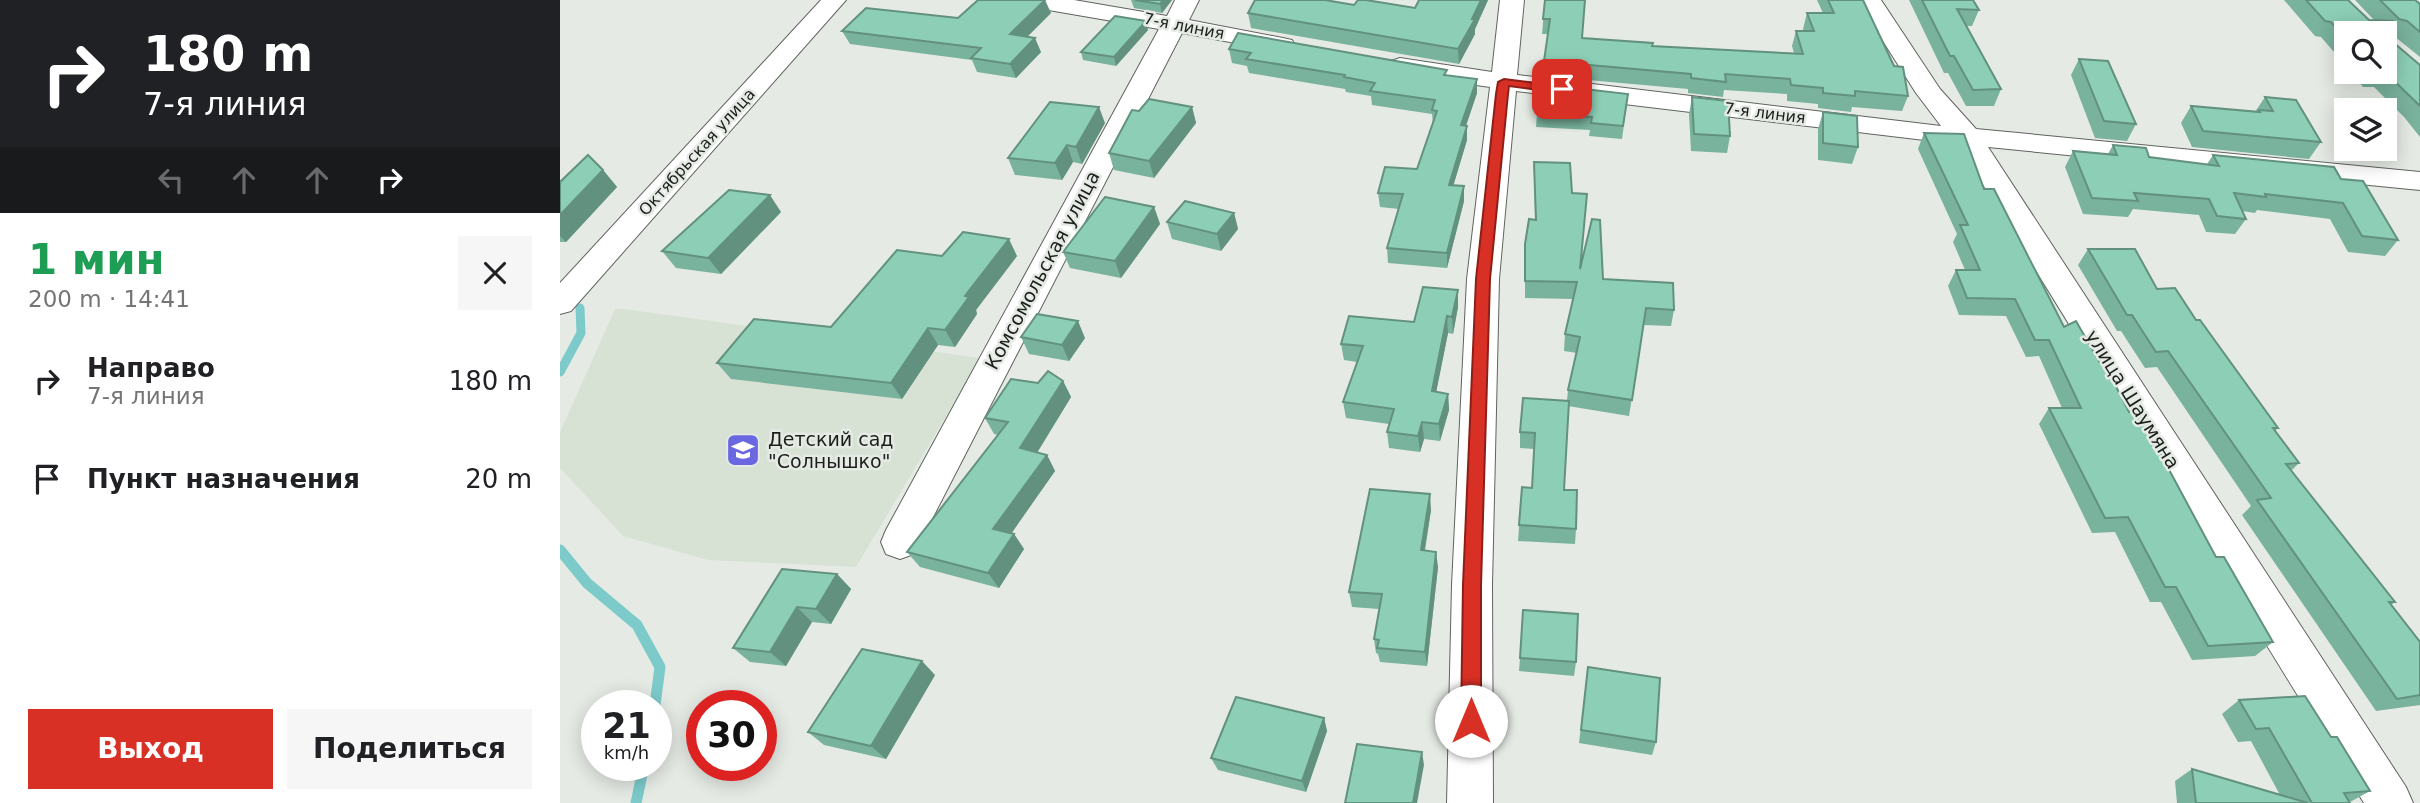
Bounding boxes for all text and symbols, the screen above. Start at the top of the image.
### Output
street label: 7-я линия [1142,9,1226,43]
map controls [2334,21,2397,161]
button: search [2334,21,2397,84]
text: 180 m [143,26,313,83]
icon: right [28,28,119,119]
pin [1532,59,1592,119]
icon: arrive [1543,70,1581,108]
text: 7-я линия [143,85,307,123]
street label: Октябрьская улица [635,85,759,219]
button: layers [2334,98,2397,161]
street label: 7-я линия [1723,99,1807,127]
icon: left [152,161,190,199]
icon: ahead [225,161,263,199]
icon: ahead [298,161,336,199]
icon: right [371,161,409,199]
street label: Комсомольская улица [980,167,1104,373]
text: 1 мин [28,235,165,284]
button: close [458,236,532,310]
text: 200 m · 14:41 [28,286,190,312]
street label: улица Шаумяна [2081,326,2185,472]
text: Направо [87,353,215,383]
icon: right [28,362,66,400]
text: 180 m [449,366,532,396]
text: 7-я линия [87,383,205,409]
place label: Детский сад "Солнышко" [768,428,894,472]
school or university icon: Детский сад "Солнышко" [724,431,762,469]
icon: arrive [28,460,66,498]
text: Пункт назначения [87,464,360,494]
text: 20 m [465,464,532,494]
position arrow [1434,684,1508,758]
speed limit sign: 30 [686,690,777,781]
text: 21 [602,706,651,746]
button: Выход [28,709,273,789]
button: Поделиться [287,709,532,789]
text: km/h [604,742,649,763]

